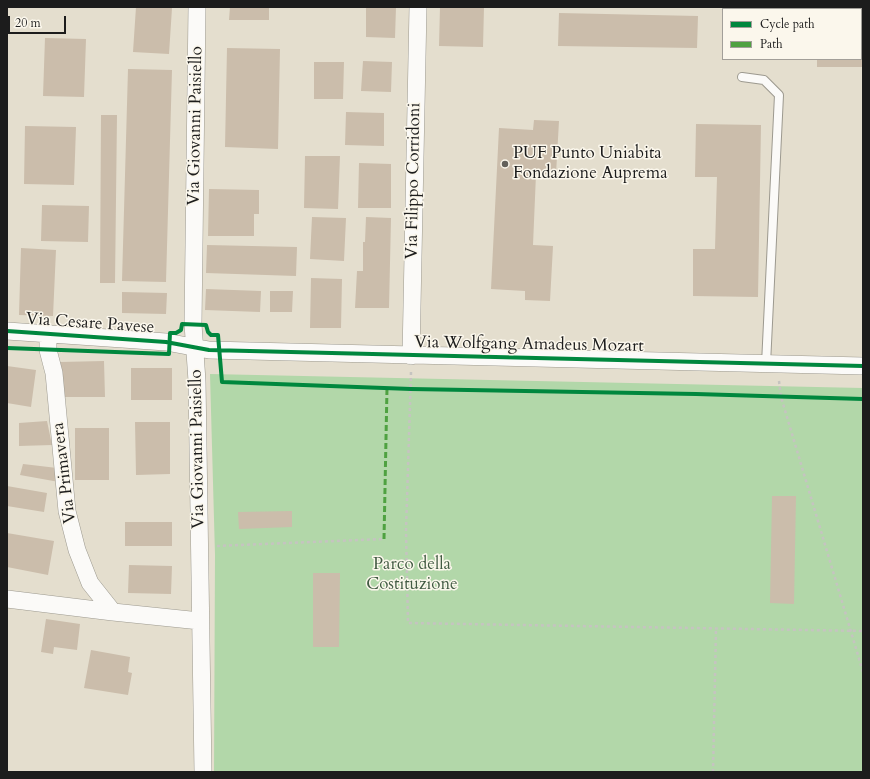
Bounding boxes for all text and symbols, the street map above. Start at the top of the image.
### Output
scale bar [10,8,68,34]
legend [722,8,862,60]
text: 20 m [15,15,41,31]
text: Cycle path [760,16,815,32]
text: Path [760,36,783,52]
street label: Via Giovanni Paisiello [184,46,208,206]
street label: Via Filippo Corridoni [402,103,426,259]
place label: PUF Punto Uniabita Fondazione Auprema [513,144,668,184]
marker: PUF Punto Uniabita Fondazione Auprema [500,159,510,169]
street label: Via Cesare Pavese [25,309,155,339]
street label: Via Wolfgang Amadeus Mozart [414,333,644,357]
street label: Via Giovanni Paisiello [186,369,210,529]
street label: Via Primavera [49,421,81,525]
park label: Parco della Costituzione [366,555,458,595]

